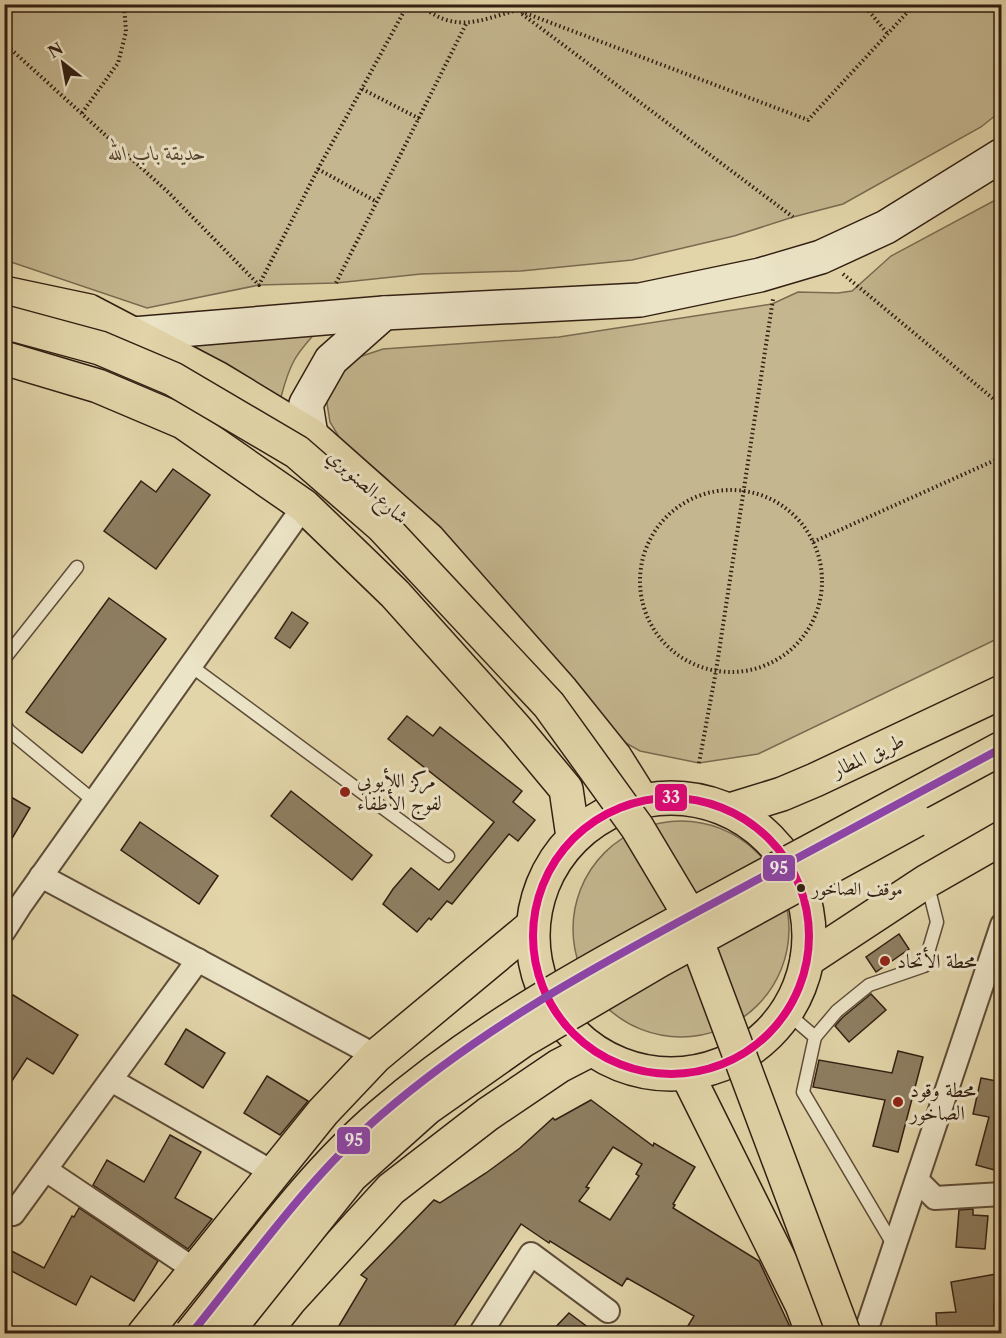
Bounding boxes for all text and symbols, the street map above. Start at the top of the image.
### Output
north arrow [33,33,93,93]
text: N [44,38,66,62]
park label: حديقة باب الله [108,138,206,166]
street label: شارع الصنوبري [319,443,413,533]
street label: طريق المطار [826,728,908,784]
place label: مركز اللأيوبي لفوج الأطفاء [357,767,442,821]
line badge: 33 [654,783,688,812]
marker: مركز اللأيوبي لفوج الأطفاء [338,785,352,799]
text: 33 [662,787,680,807]
line badge: 95 [762,854,796,882]
text: 95 [770,858,788,878]
place label: موقف الصاخور [810,878,903,900]
marker: موقف الصاخور [795,882,807,894]
place label: محطة الأتحاد [897,946,977,973]
marker: محطة الأتحاد [878,954,892,968]
place label: محطة وقود الصاخور [908,1078,976,1126]
marker: محطة وقود الصاخور [891,1095,905,1109]
line badge: 95 [336,1126,371,1155]
text: 95 [345,1130,363,1150]

